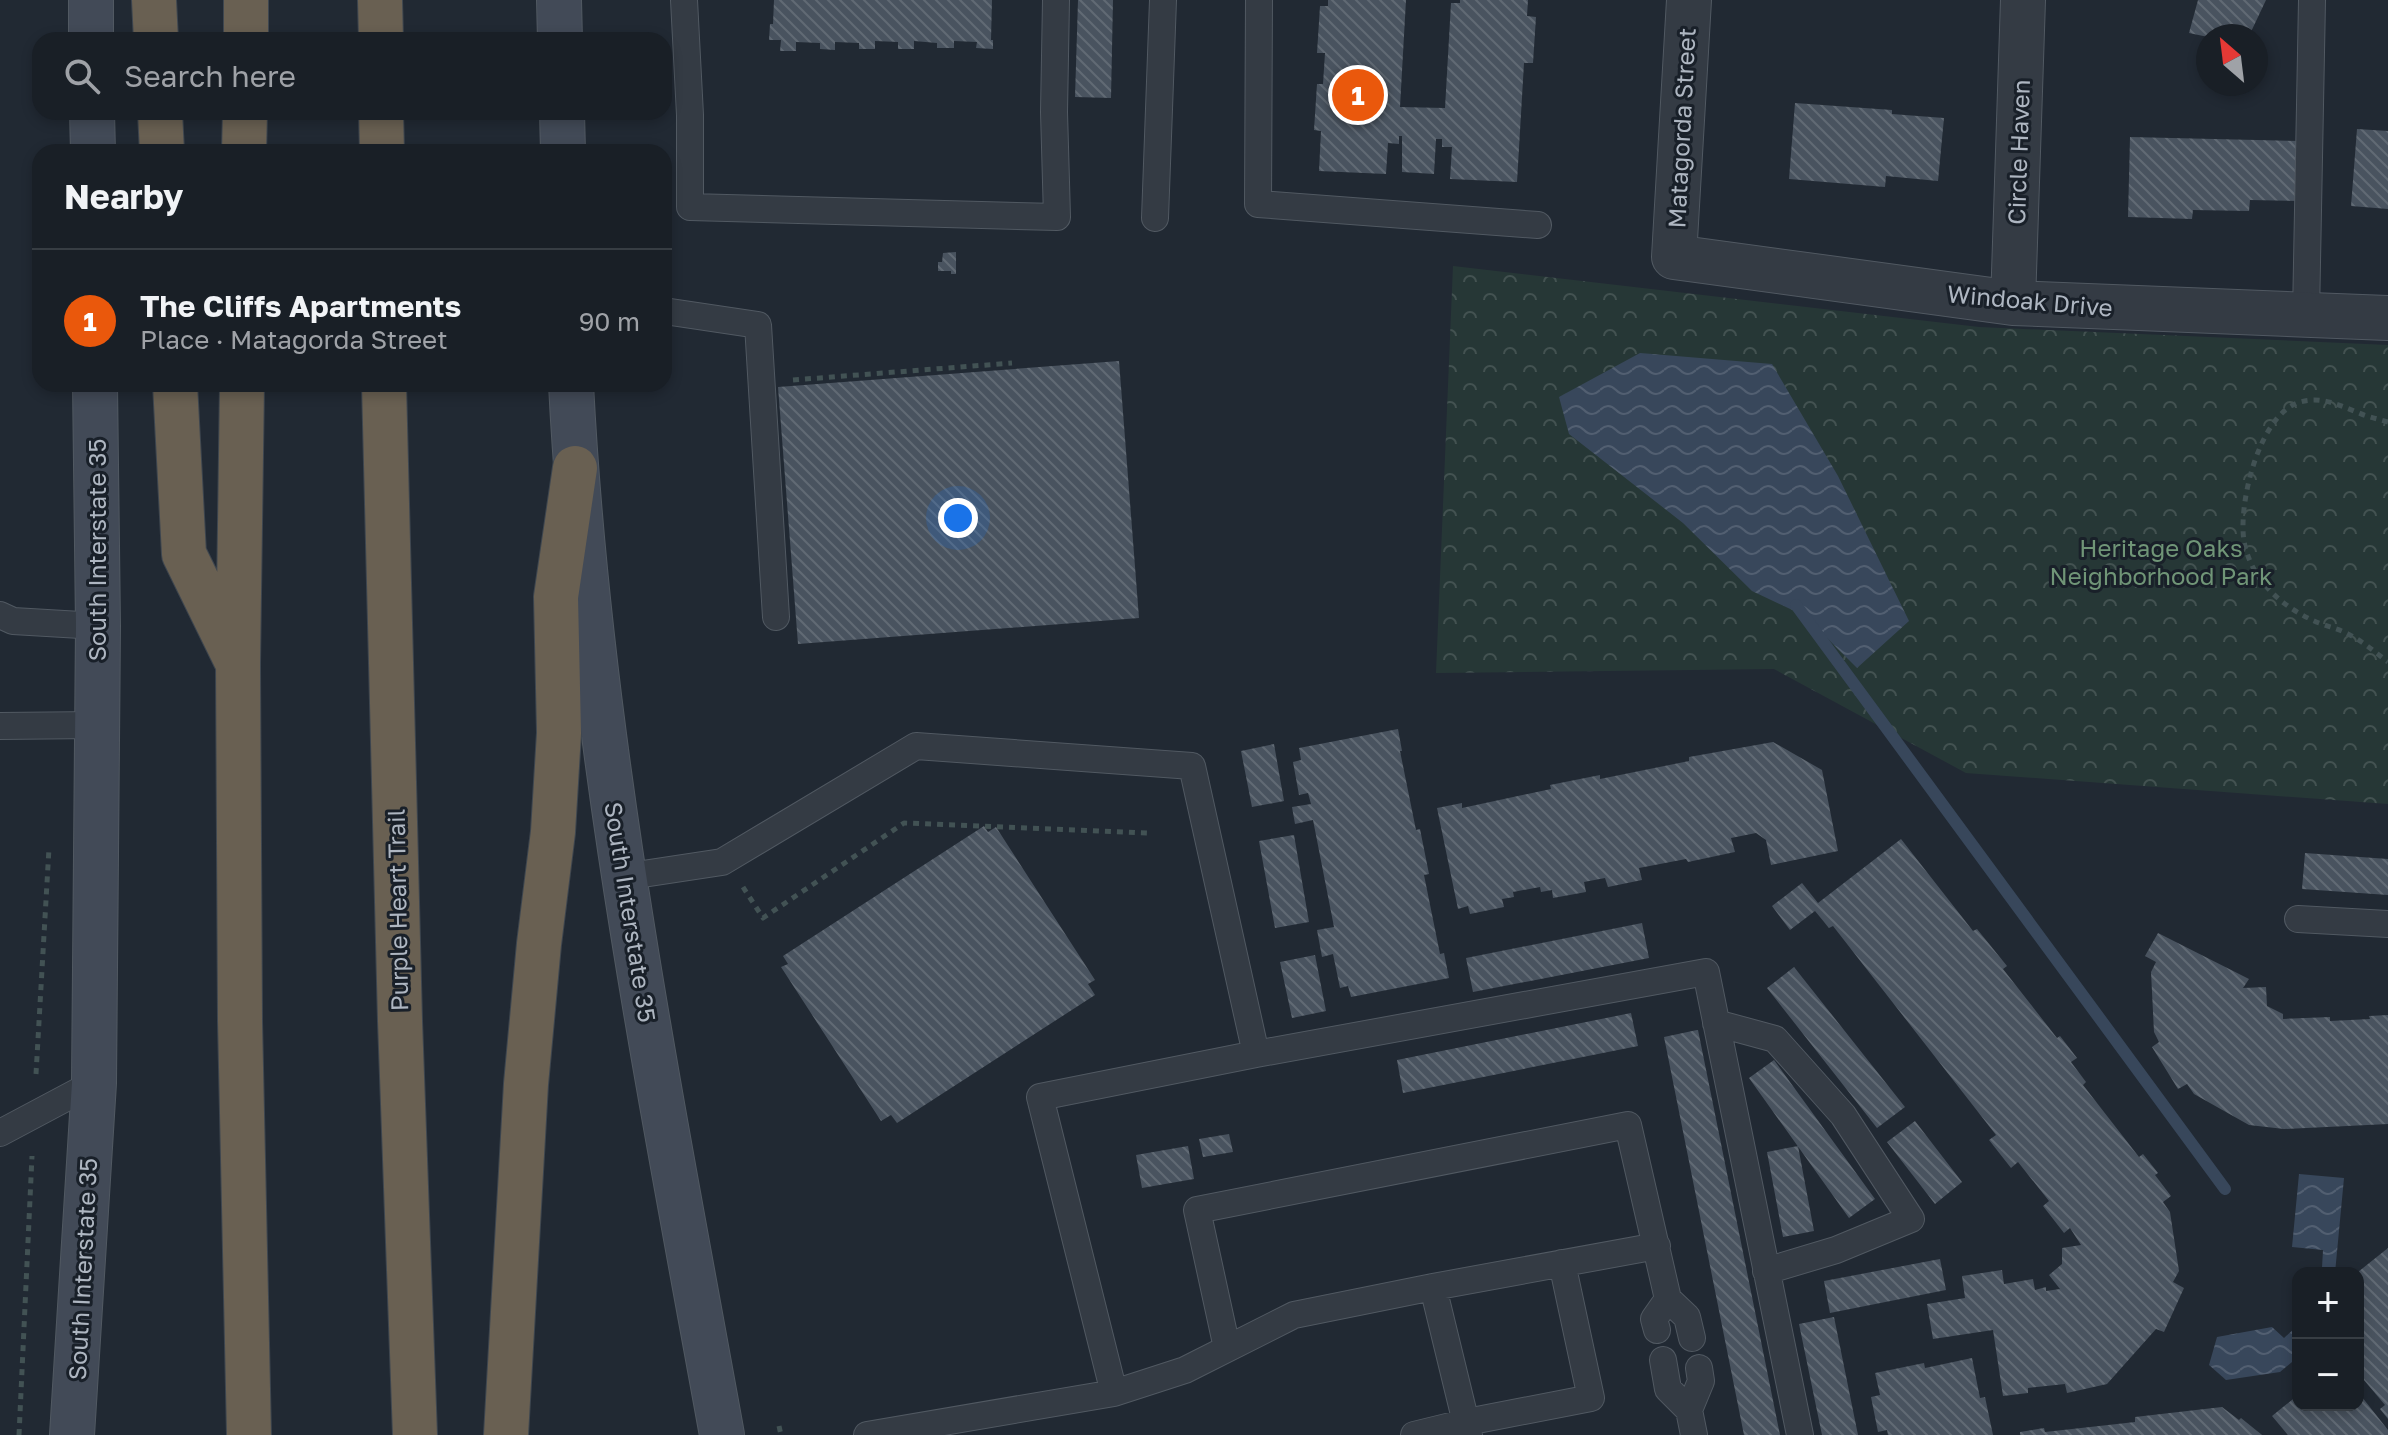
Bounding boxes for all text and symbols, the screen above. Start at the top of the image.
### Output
north arrow [2196,24,2268,96]
street label: Matagorda Street [1661,27,1701,229]
search box [32,32,672,120]
icon: search [60,54,104,98]
text: Search here [124,58,296,94]
pin: 1 [1332,65,1384,125]
street label: Circle Haven [2001,79,2035,225]
text: Nearby [64,176,184,216]
street label: Windoak Drive [1946,278,2114,322]
text: The Cliffs Apartments [140,288,461,324]
text: 1 [83,306,97,337]
text: 90 m [579,306,640,337]
text: Place · Matagorda Street [140,324,448,355]
street label: South Interstate 35 [82,439,111,661]
your location [938,498,978,538]
park label: Heritage Oaks Neighborhood Park [2050,533,2272,590]
street label: South Interstate 35 [599,800,663,1024]
street label: Purple Heart Trail [381,809,413,1011]
street label: South Interstate 35 [62,1157,102,1381]
map controls [2292,1267,2364,1411]
button: + [2292,1267,2364,1339]
button: − [2292,1339,2364,1411]

